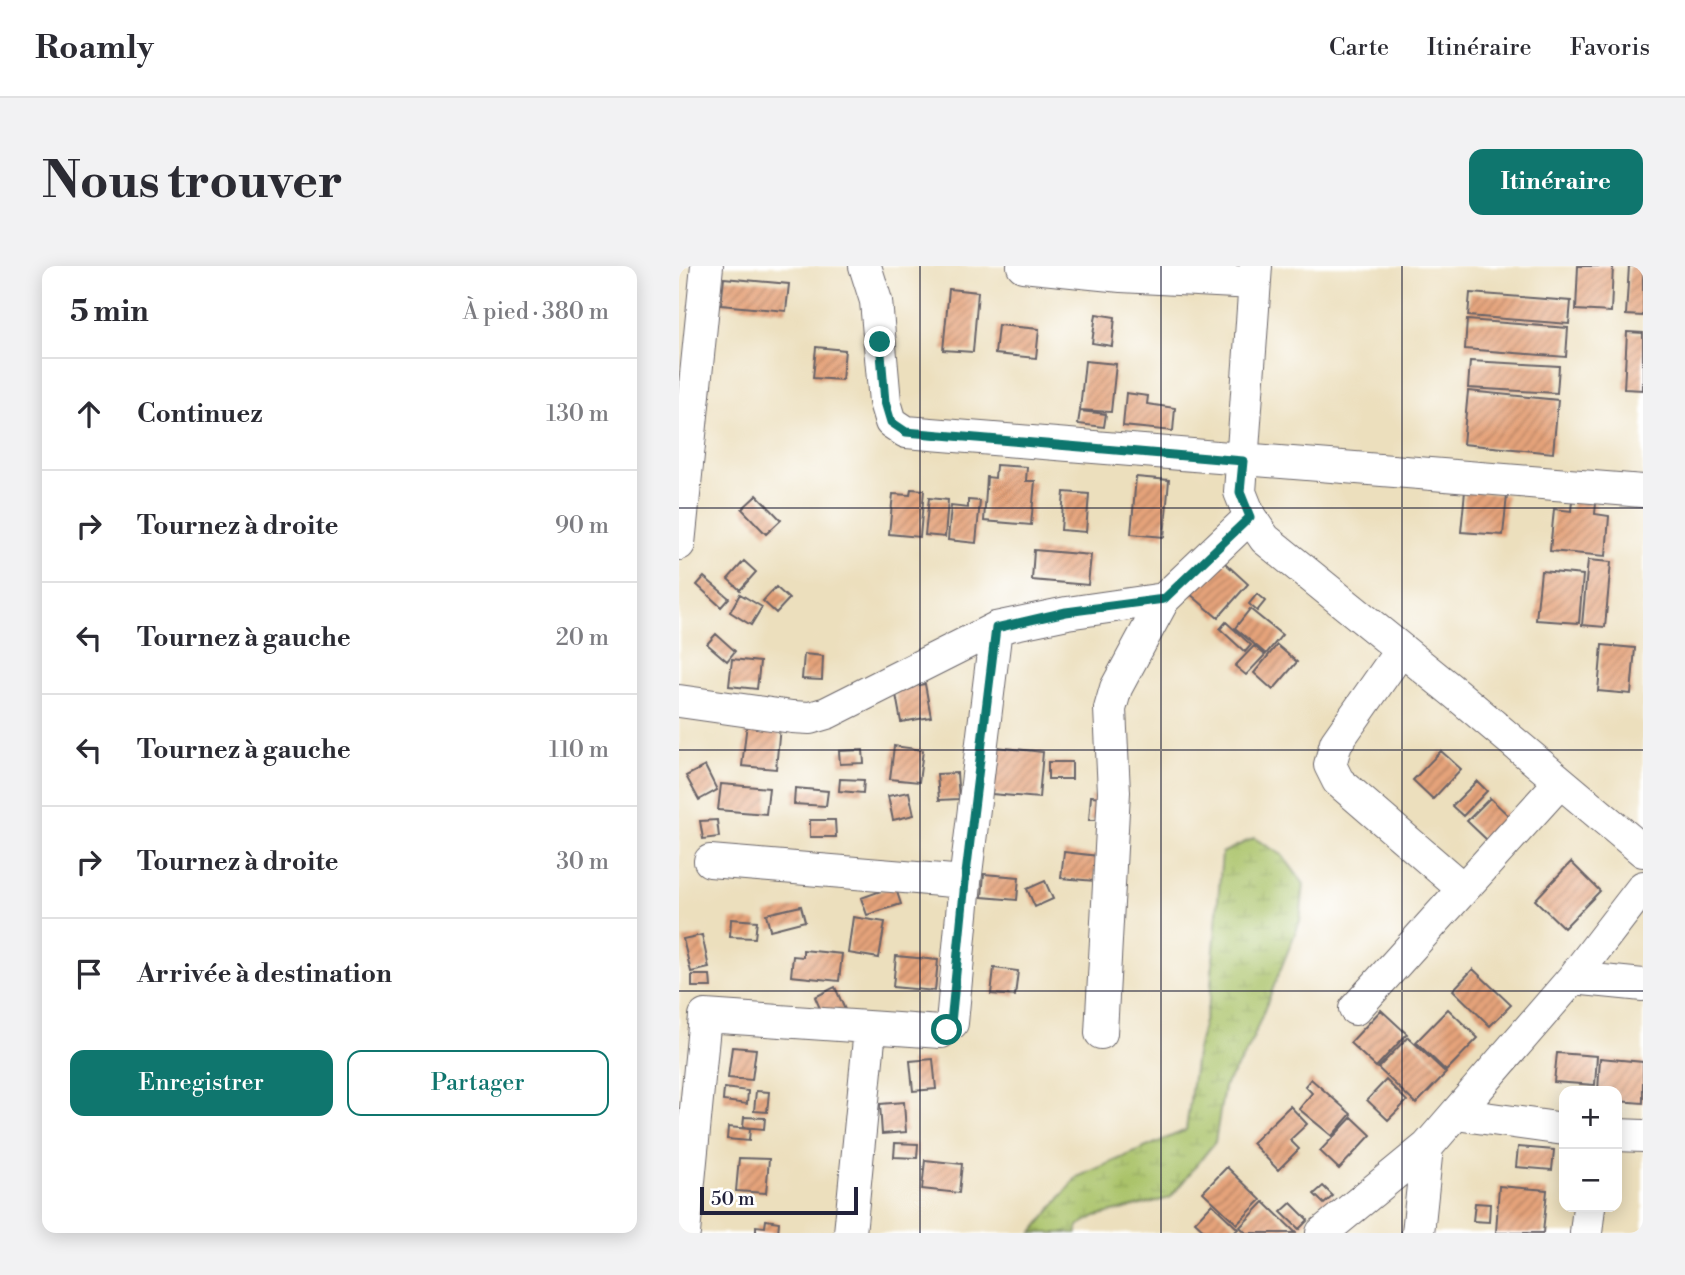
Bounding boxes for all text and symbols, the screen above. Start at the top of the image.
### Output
text: Roamly [35,28,154,69]
text: Carte [1329,33,1389,63]
text: Itinéraire [1427,33,1532,63]
text: Favoris [1570,33,1650,63]
button: Itinéraire [1469,149,1643,215]
text: Nous trouver [42,152,343,213]
text: 5 min [70,293,149,331]
text: À pied · 380 m [463,298,609,326]
route end [864,326,895,357]
icon: ahead [70,395,108,433]
text: Continuez [137,398,263,430]
text: 130 m [546,400,609,428]
icon: right [70,507,108,545]
text: Tournez à droite [137,510,339,542]
text: 90 m [555,512,609,540]
icon: left [70,619,108,657]
text: Tournez à gauche [137,622,351,654]
text: 20 m [556,624,609,652]
icon: left [70,731,108,769]
text: Tournez à gauche [137,734,351,766]
text: 110 m [549,736,609,764]
icon: right [70,843,108,881]
text: Tournez à droite [137,846,339,878]
text: 30 m [556,848,609,876]
icon: arrive [70,955,108,993]
text: Arrivée à destination [137,958,392,990]
route start [931,1014,962,1045]
button: Enregistrer [70,1050,333,1116]
button: Partager [347,1050,609,1116]
map controls [1559,1086,1622,1212]
button: + [1559,1086,1622,1149]
button: − [1559,1149,1622,1212]
scale bar [700,1184,857,1216]
text: 50 m [711,1187,755,1211]

